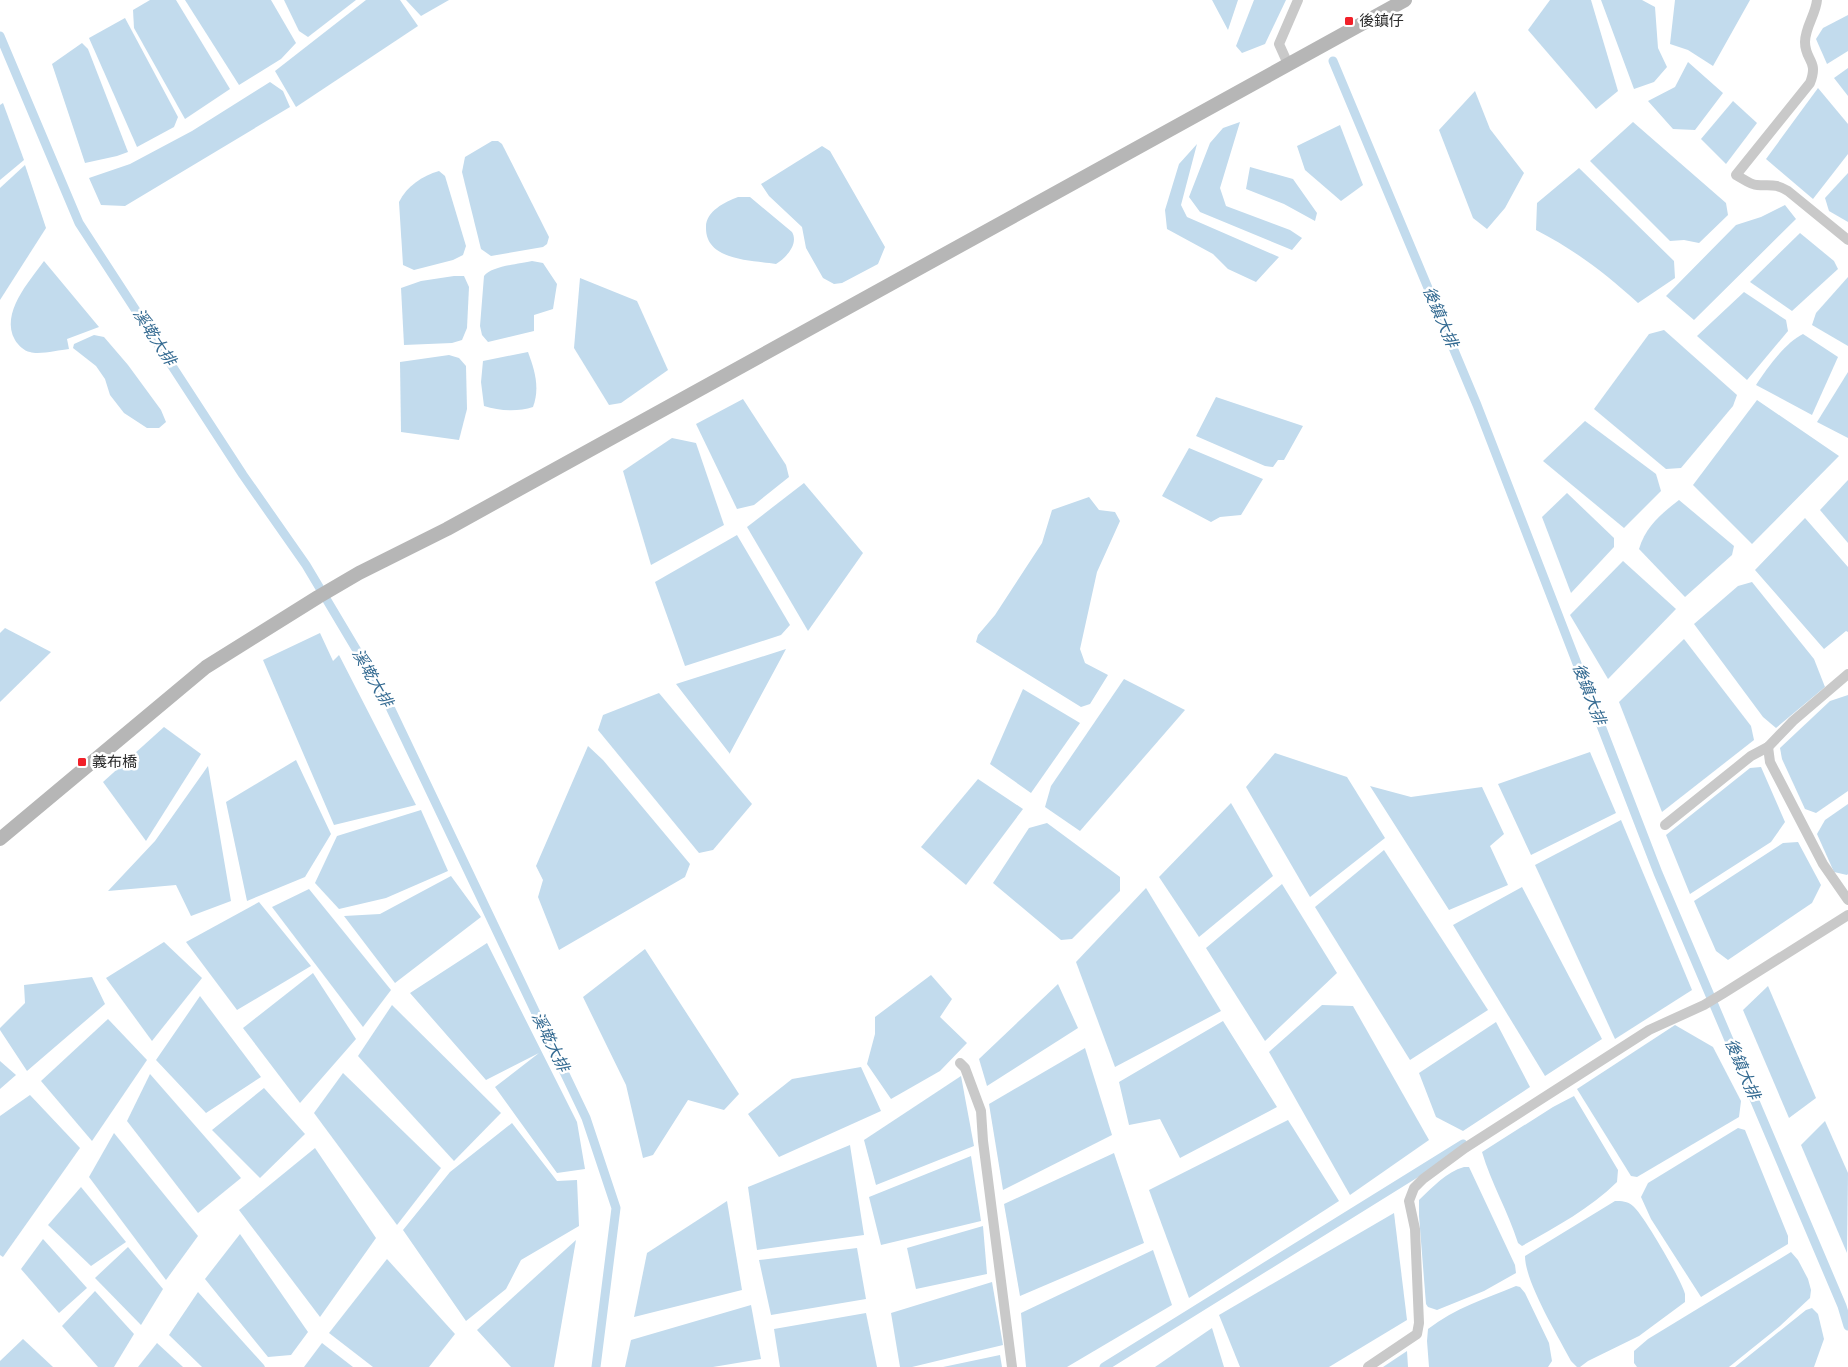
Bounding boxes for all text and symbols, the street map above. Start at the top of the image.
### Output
place label: 後鎮仔 [1359,11,1404,31]
marker: 後鎮仔 [1343,15,1355,27]
water label: 後鎮大排 [1417,283,1463,353]
water label: 溪墘大排 [127,304,182,371]
water label: 溪墘大排 [346,645,399,713]
water label: 後鎮大排 [1567,660,1611,730]
place label: 義布橋 [92,752,137,772]
marker: 義布橋 [76,756,88,768]
water label: 溪墘大排 [526,1008,575,1077]
water label: 後鎮大排 [1719,1035,1765,1105]

